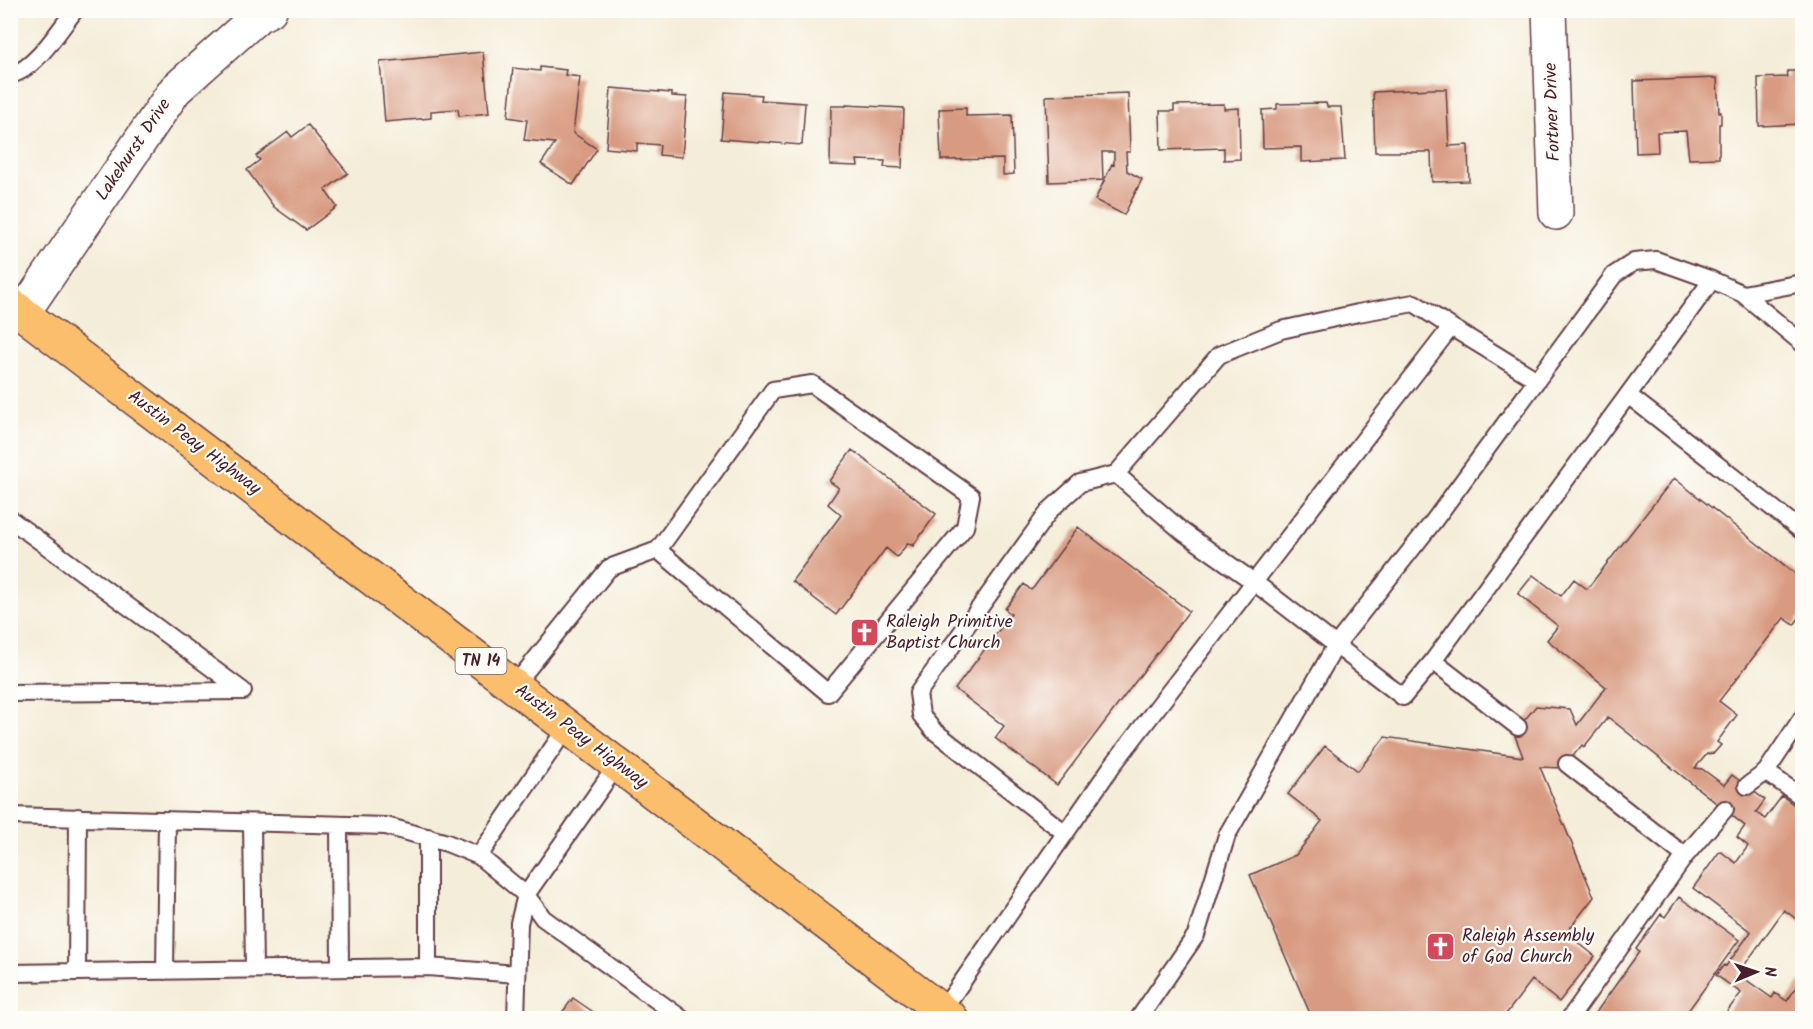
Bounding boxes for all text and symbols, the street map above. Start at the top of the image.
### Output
street label: Fortner Drive [1537,62,1569,162]
street label: Lakehurst Drive [89,93,179,207]
street label: Austin Peay Highway [121,383,267,503]
place label: Raleigh Primitive Baptist Church [886,608,1013,658]
church icon: Raleigh Primitive Baptist Church [849,616,881,648]
road number: TN 14 [456,648,506,674]
street label: Austin Peay Highway [508,677,654,797]
place label: Raleigh Assembly of God Church [1462,922,1595,972]
church icon: Raleigh Assembly of God Church [1425,930,1457,962]
north arrow [1726,942,1786,1002]
text: N [1757,966,1782,977]

